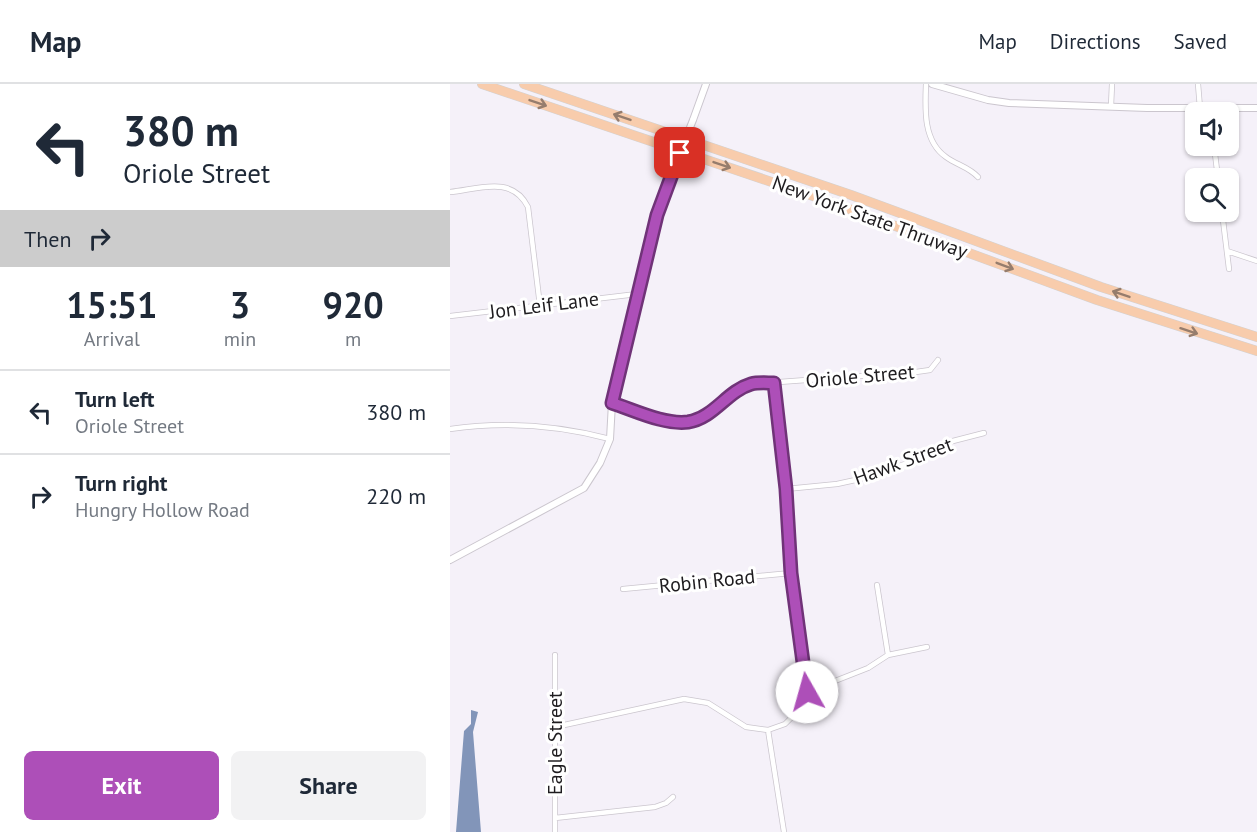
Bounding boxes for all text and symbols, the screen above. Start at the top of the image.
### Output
text: Map [30,23,81,60]
text: Map [978,28,1017,55]
text: Directions [1050,28,1141,55]
text: Saved [1174,28,1227,55]
one-way arrow [528,98,547,109]
map controls [1185,102,1239,222]
button: sound [1185,102,1239,156]
text: 380 m [123,103,239,158]
icon: left [24,108,102,186]
one-way arrow [613,111,632,122]
pin [654,127,705,178]
icon: arrive [663,136,696,169]
text: Oriole Street [123,156,270,190]
one-way arrow [712,161,731,172]
button: search [1185,168,1239,222]
street label: New York State Thruway [769,170,972,265]
icon: right [83,222,116,255]
text: Then [24,225,71,253]
one-way arrow [995,261,1014,272]
text: 15:51 [66,281,158,328]
text: 3 [230,281,250,328]
text: 920 [323,281,384,328]
street label: Jon Leif Lane [487,285,600,325]
one-way arrow [1112,287,1131,298]
text: Arrival [84,326,140,352]
text: min [224,326,256,352]
text: m [345,326,361,352]
one-way arrow [1179,326,1198,337]
street label: Oriole Street [805,358,916,394]
text: Turn left [75,385,155,413]
icon: left [24,396,57,429]
text: 380 m [366,398,426,426]
text: Oriole Street [75,413,184,439]
street label: Hawk Street [850,431,956,491]
text: Turn right [75,469,167,497]
icon: right [24,480,57,513]
text: 220 m [366,482,426,510]
text: Hungry Hollow Road [75,497,250,523]
street label: Robin Road [658,563,756,599]
position arrow [775,660,839,724]
street label: Eagle Street [542,691,568,795]
button: Exit [24,751,219,820]
button: Share [231,751,426,820]

